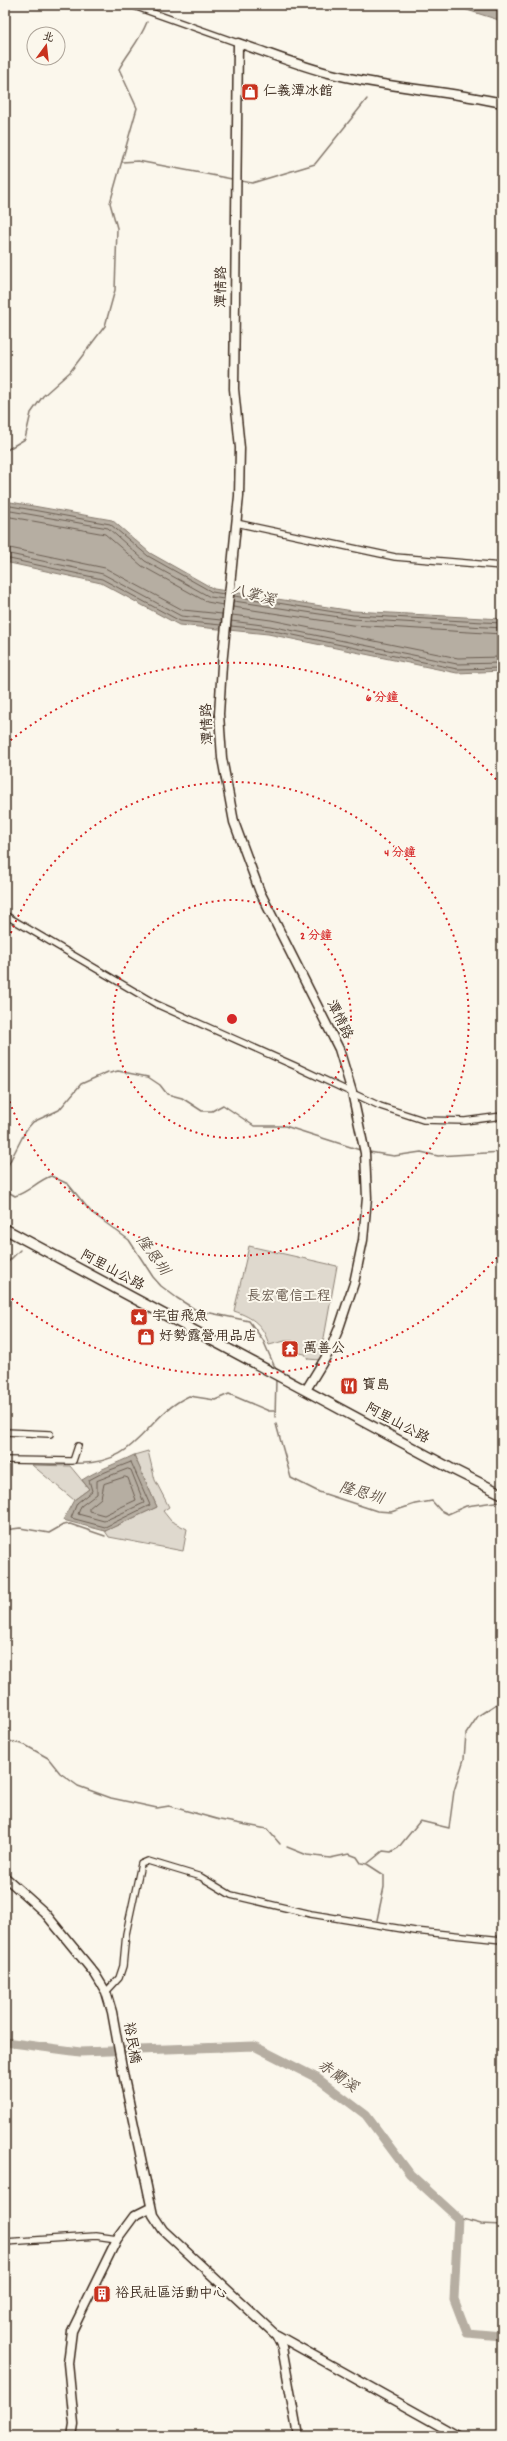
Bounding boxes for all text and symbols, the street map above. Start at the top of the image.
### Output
north arrow [26,26,66,66]
text: 北 [41,29,55,47]
shop icon: 仁義潭冰館 [240,82,260,102]
place label: 仁義潭冰館 [263,82,333,102]
street label: 潭情路 [212,266,232,308]
water label: 八掌溪 [228,579,279,613]
text: 6 分鐘 [366,690,398,707]
street label: 潭情路 [197,703,219,745]
text: 4 分鐘 [384,845,416,862]
text: 2 分鐘 [300,928,332,945]
street label: 潭情路 [321,997,357,1043]
centre of rings [225,1012,239,1026]
water label: 隆恩圳 [130,1231,175,1282]
street label: 阿里山公路 [76,1246,148,1296]
park label: 長宏電信工程 [247,1287,331,1307]
place icon: 宇宙飛魚 [129,1307,149,1327]
place label: 宇宙飛魚 [152,1307,208,1327]
shop icon: 好勢露營用品店 [136,1327,156,1347]
place label: 好勢露營用品店 [159,1327,257,1347]
temple icon: 萬善公 [280,1339,300,1359]
place label: 萬善公 [303,1339,345,1359]
restaurant icon: 寶島 [339,1376,359,1396]
place label: 寶島 [362,1376,390,1396]
street label: 阿里山公路 [361,1399,433,1449]
water label: 隆恩圳 [336,1477,388,1511]
street label: 裕民橋 [118,2021,144,2065]
water label: 赤蘭溪 [312,2055,363,2099]
building icon: 裕民社區活動中心 [92,2284,112,2304]
place label: 裕民社區活動中心 [115,2284,227,2304]

